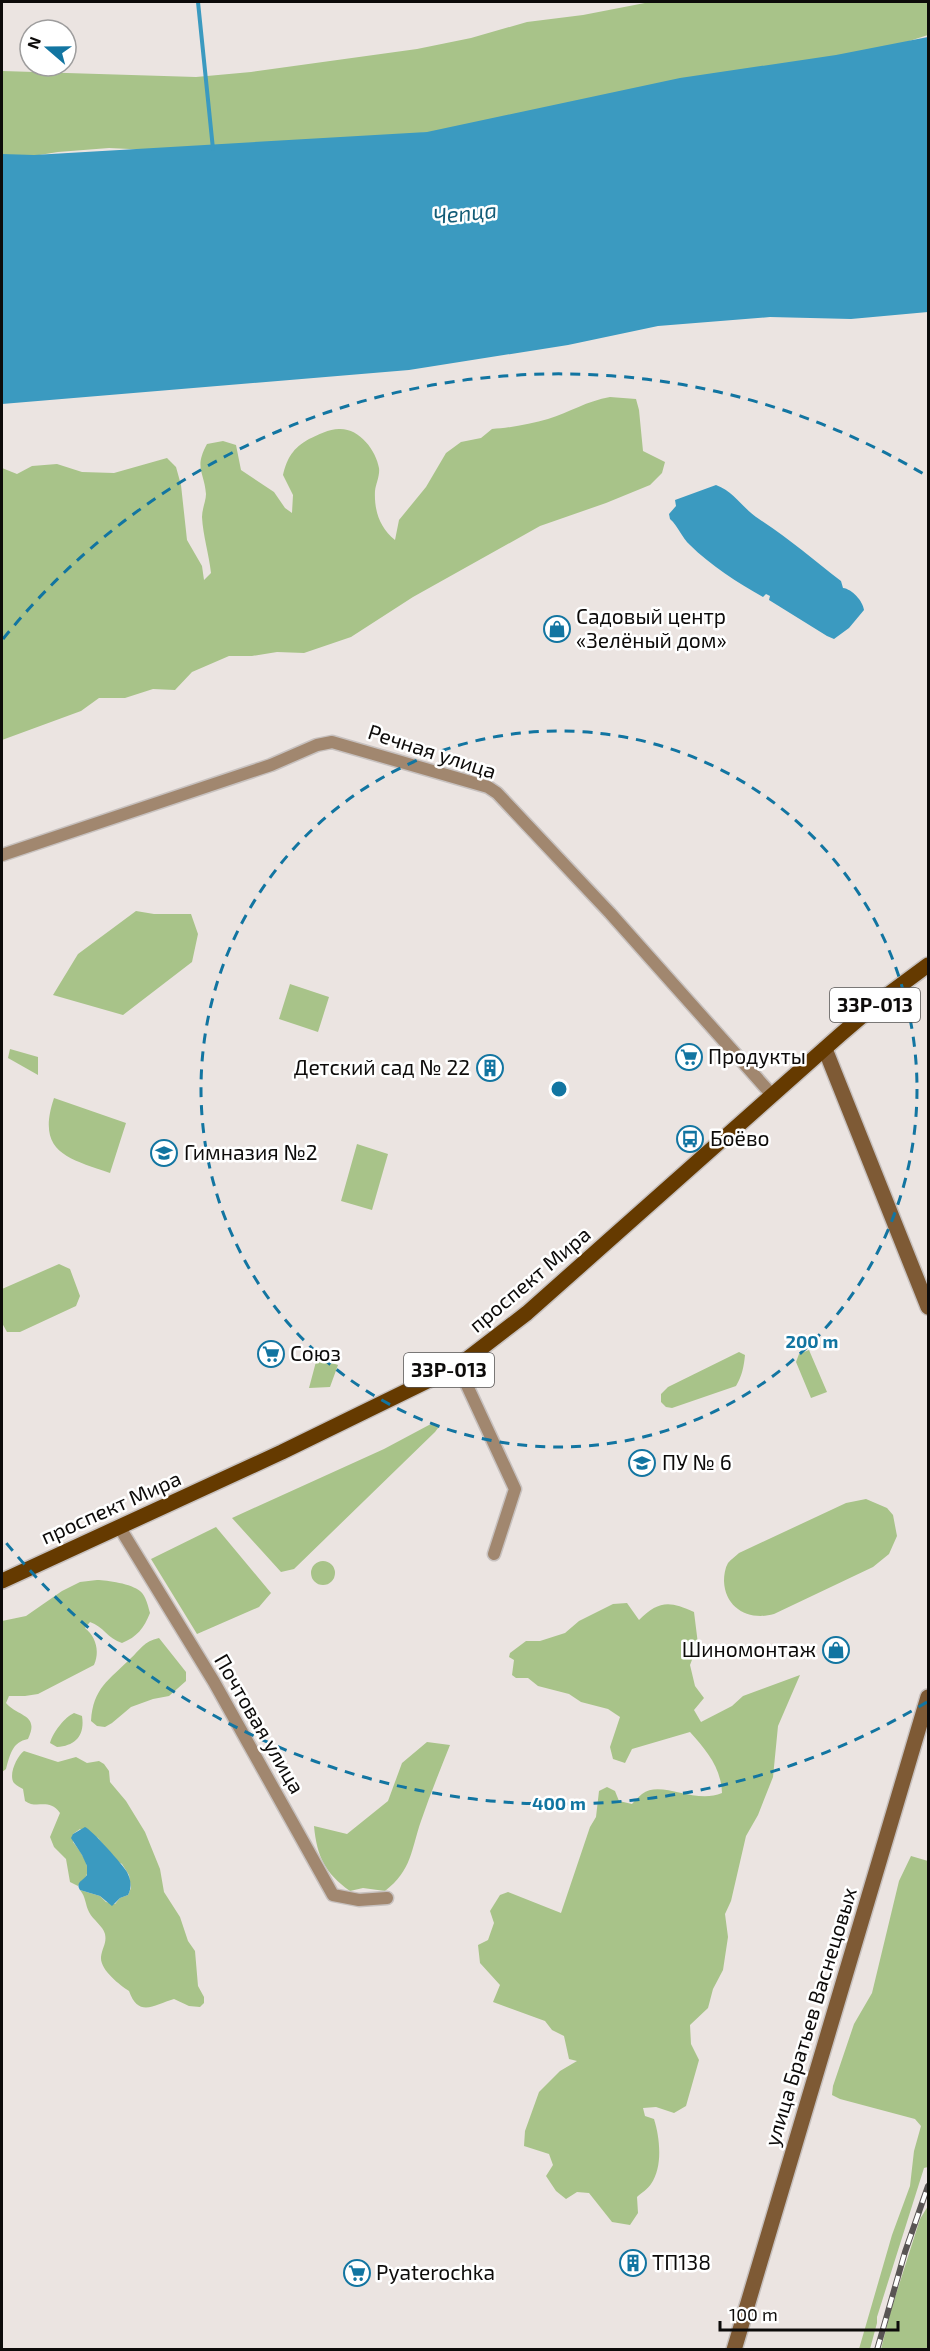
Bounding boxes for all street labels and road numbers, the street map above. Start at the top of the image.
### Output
street label: Речная улица [365,718,500,784]
road number: 33Р-013 [830,988,920,1022]
street label: проспект Мира [463,1221,595,1337]
road number: 33Р-013 [404,1353,494,1387]
street label: проспект Мира [36,1465,184,1549]
street label: Почтовая улица [209,1649,310,1798]
street label: улица Братьев Васнецовых [758,1884,862,2149]

